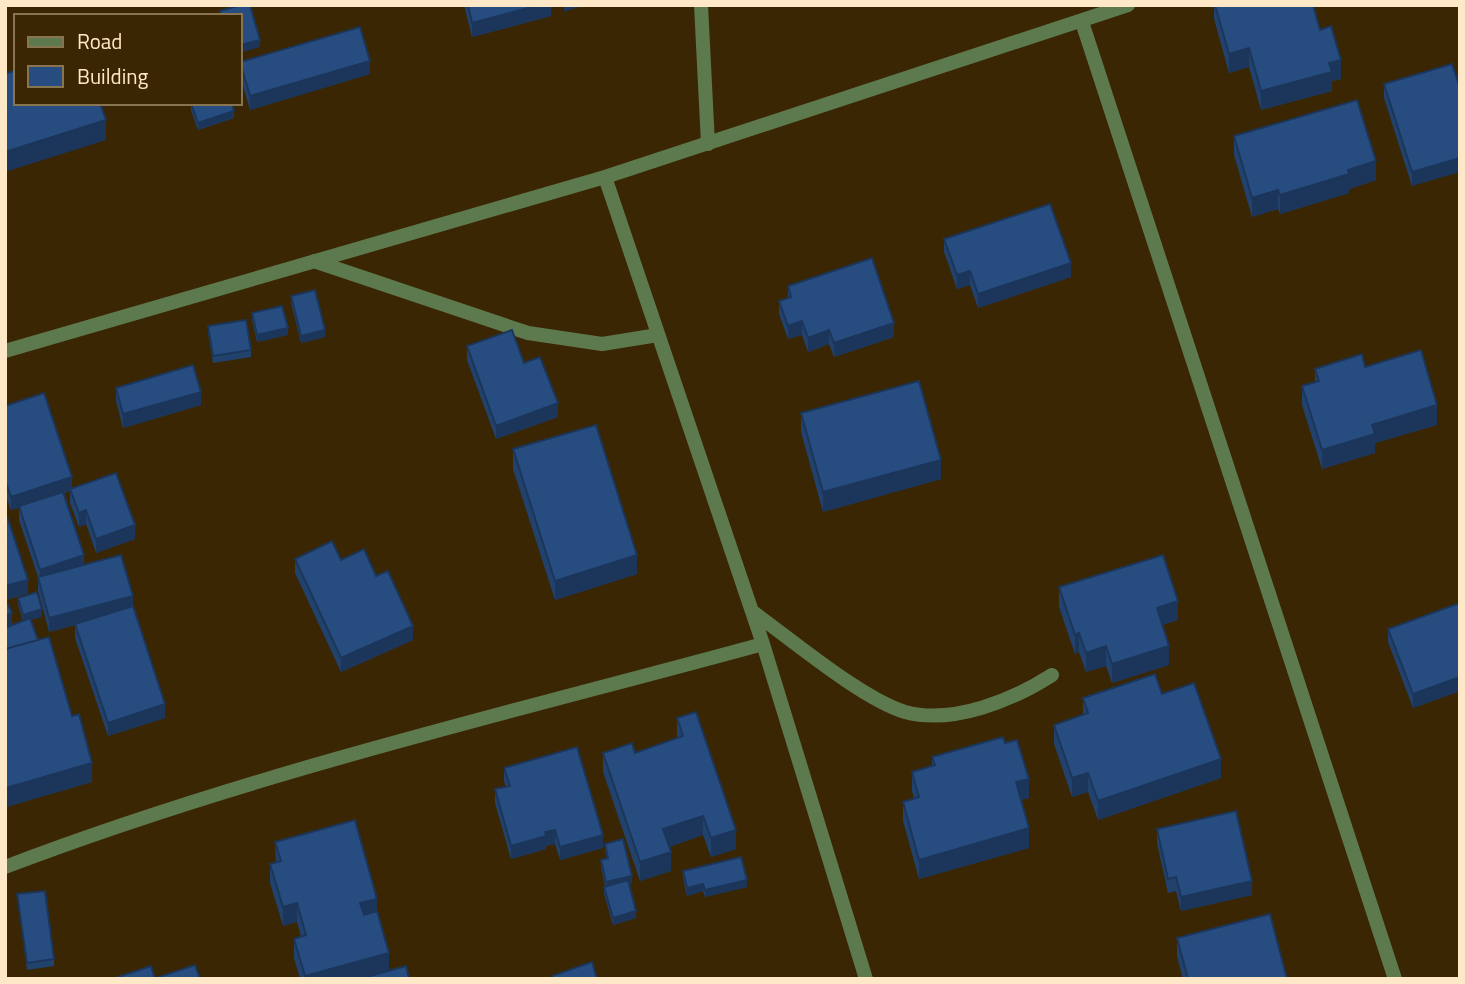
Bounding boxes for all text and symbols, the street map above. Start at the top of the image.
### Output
legend [14,14,242,105]
text: Road [77,25,122,57]
text: Building [77,60,149,92]

